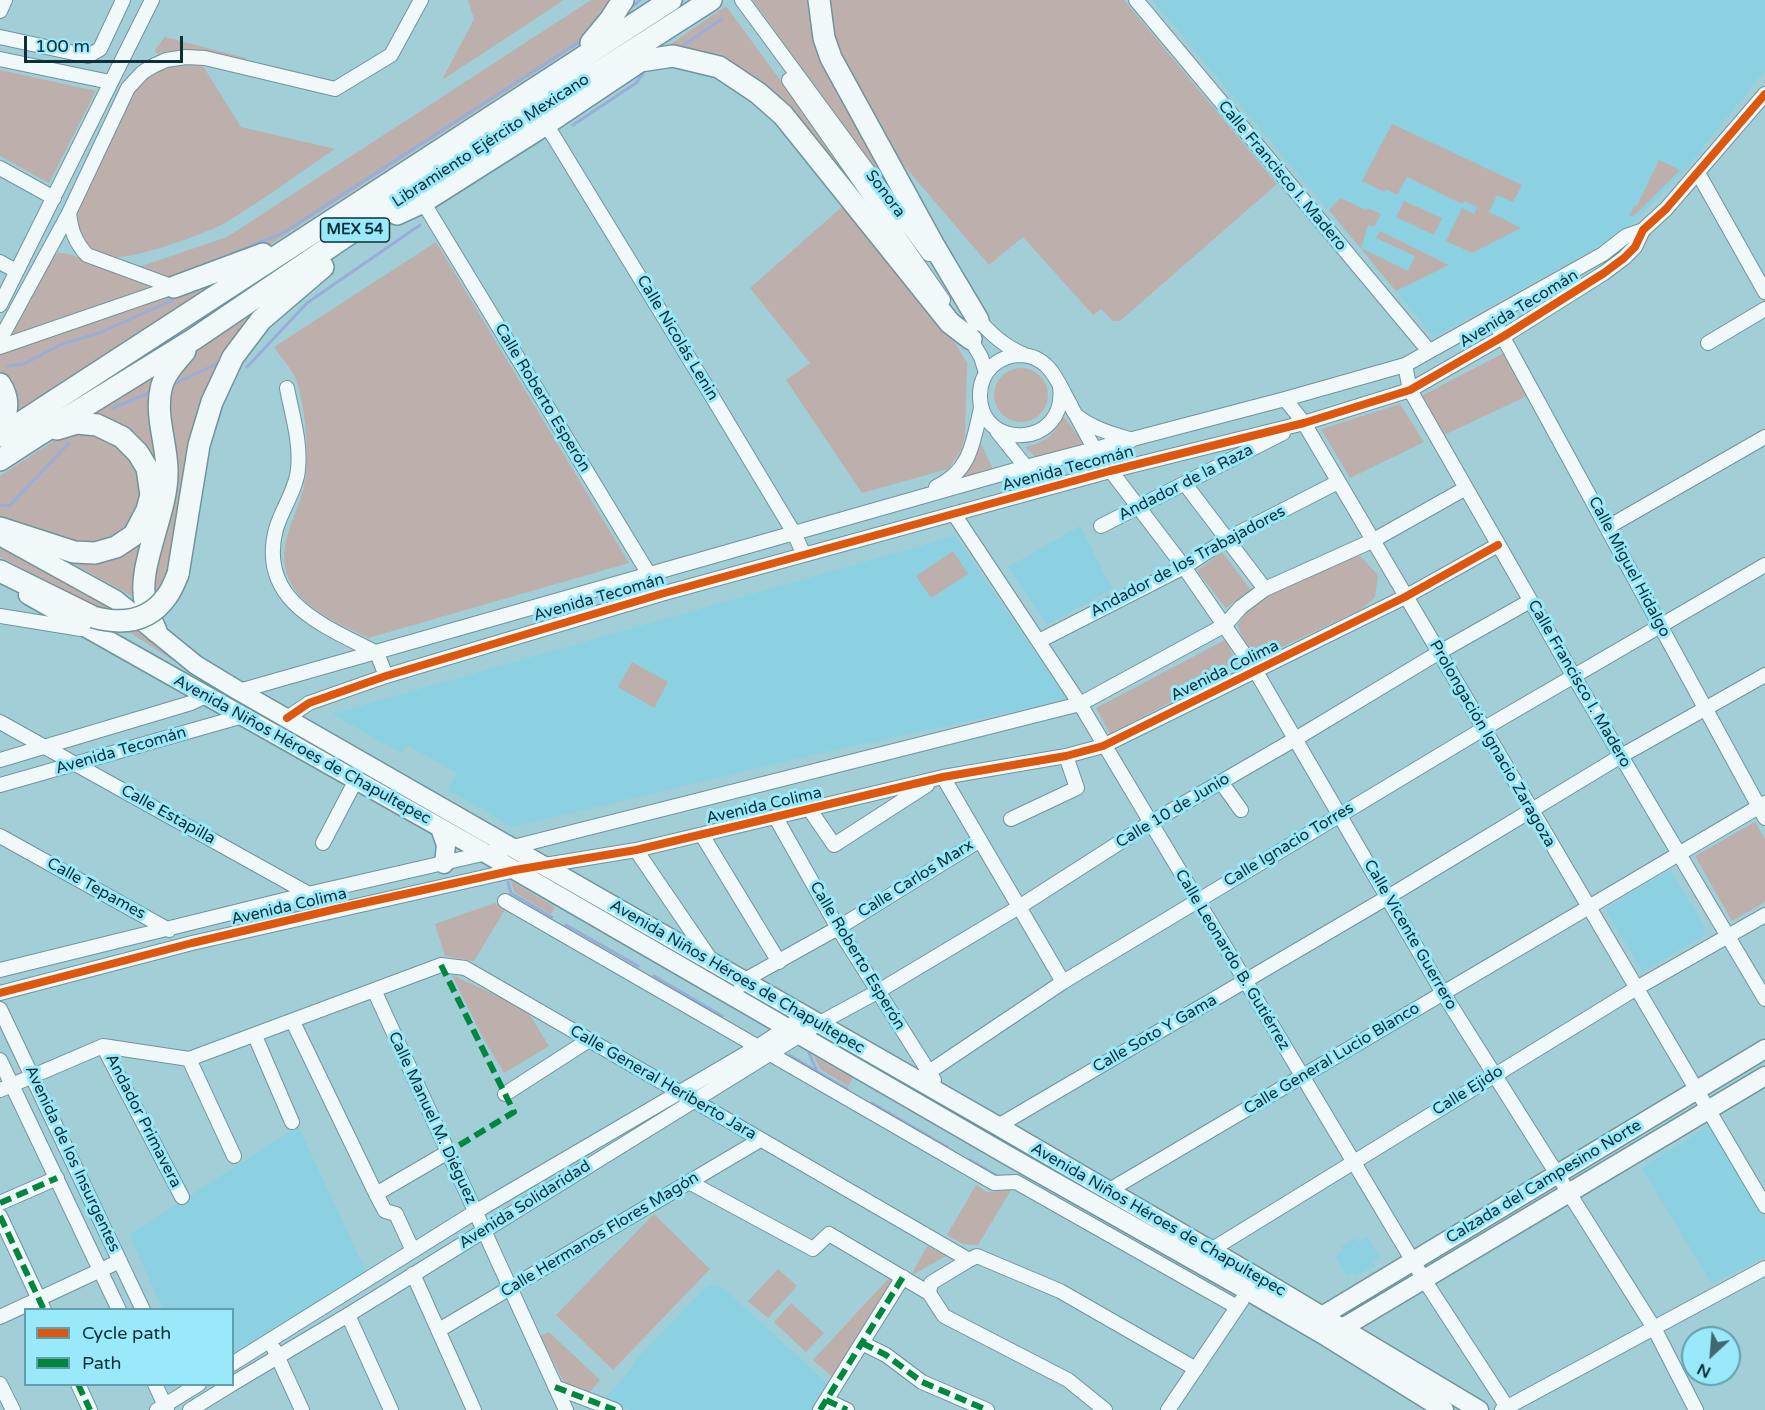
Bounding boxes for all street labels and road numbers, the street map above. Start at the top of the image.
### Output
street label: Libramiento Ejército Mexicano [389,70,593,212]
street label: Calle Francisco I. Madero [1214,97,1350,255]
street label: Sonora [861,167,909,221]
road number: MEX 54 [320,218,389,242]
street label: Avenida Tecomán [1456,266,1582,352]
street label: Calle Nicolás Lenin [632,272,722,404]
street label: Calle Roberto Esperón [490,320,594,476]
street label: Andador de la Raza [1115,441,1257,525]
street label: Avenida Tecomán [1000,442,1136,496]
street label: Calle Miguel Hidalgo [1584,493,1674,641]
street label: Andador de los Trabajadores [1087,502,1289,622]
street label: Avenida Tecomán [531,570,667,626]
street label: Calle Francisco I. Madero [1523,597,1635,771]
street label: Avenida Colima [1168,637,1282,705]
street label: Prolongación Ignacio Zaragoza [1425,637,1559,851]
street label: Avenida Niños Héroes de Chapultepec [170,671,434,829]
street label: Avenida Tecomán [53,723,189,779]
street label: Calle 10 de Junio [1113,769,1233,853]
street label: Calle Estapilla [117,781,219,849]
street label: Avenida Colima [704,783,824,829]
street label: Calle Ignacio Torres [1221,799,1357,891]
street label: Calle Carlos Marx [855,836,977,922]
street label: Calle Tepames [43,854,149,924]
street label: Calle Vicente Guerrero [1359,857,1461,1013]
street label: Calle Leonardo B. Gutiérrez [1170,866,1294,1054]
street label: Calle Roberto Esperón [805,878,909,1034]
street label: Avenida Colima [229,884,349,930]
street label: Avenida Niños Héroes de Chapultepec [606,896,868,1058]
street label: Calle Soto Y Gama [1090,991,1220,1077]
street label: Calle General Lucio Blanco [1241,999,1423,1119]
street label: Calle General Heriberto Jara [566,1022,760,1144]
street label: Calle Manuel M. Diéguez [384,1029,480,1207]
street label: Andador Primavera [101,1051,185,1191]
street label: Calle Ejido [1429,1062,1507,1120]
street label: Avenida de los Insurgentes [20,1063,124,1255]
street label: Calzada del Campesino Norte [1443,1116,1645,1248]
street label: Avenida Niños Héroes de Chapultepec [1027,1139,1289,1301]
street label: Avenida Solidaridad [456,1157,594,1253]
street label: Calle Hermanos Flores Magón [498,1168,702,1302]

